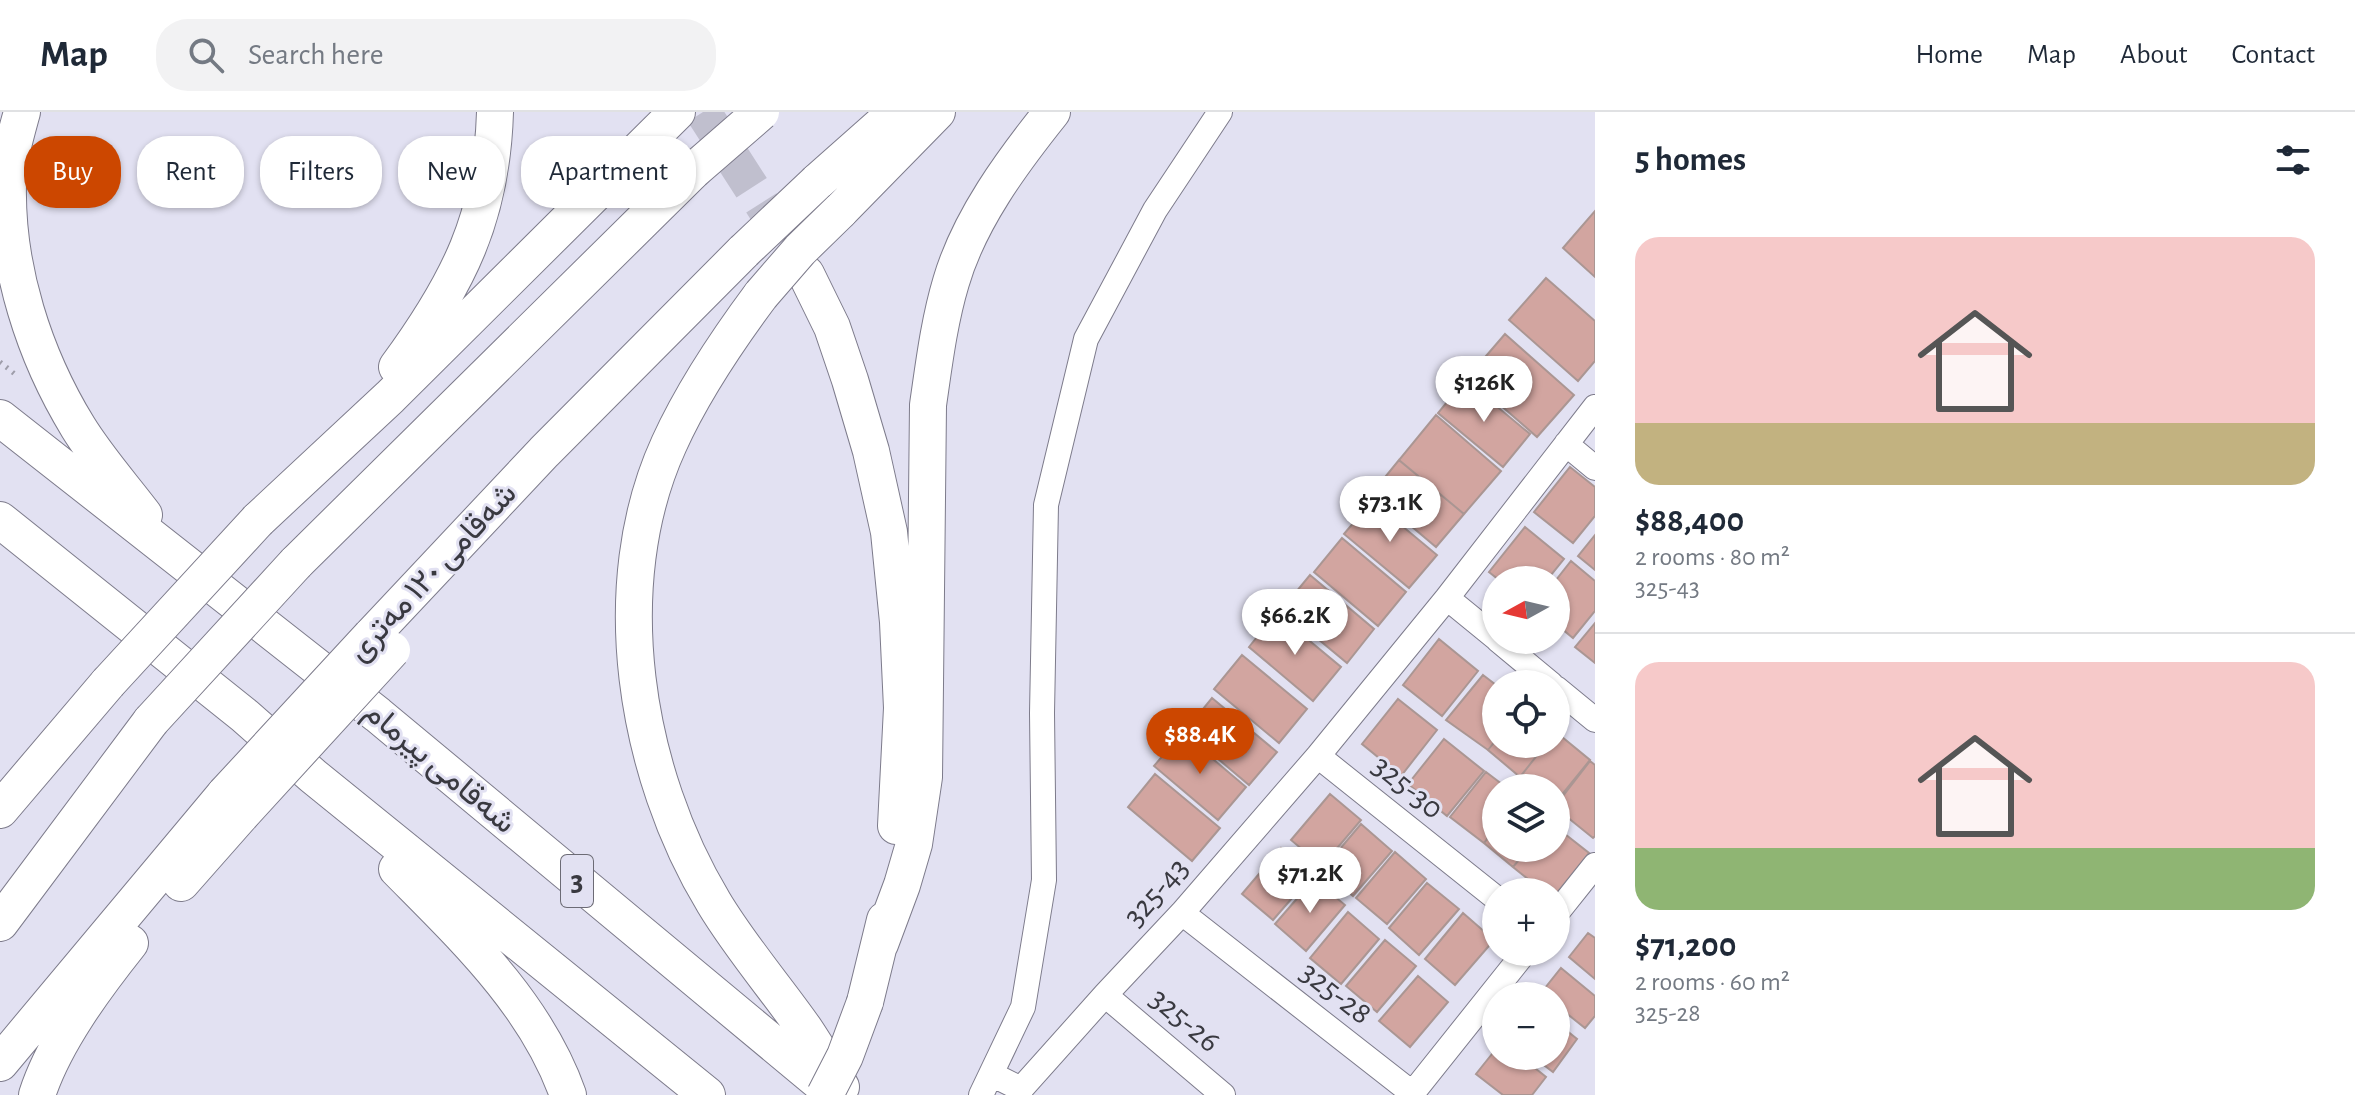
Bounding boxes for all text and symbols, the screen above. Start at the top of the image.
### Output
search box [156,19,716,91]
icon: search [184,33,228,77]
text: Map [40,36,108,74]
text: Search here [248,40,384,70]
text: Home [1916,41,1983,69]
text: Map [2027,41,2076,69]
text: About [2120,41,2188,69]
text: Contact [2232,41,2315,69]
chip: Buy [24,136,121,208]
chip: Rent [137,136,244,208]
chip: Filters [260,136,382,208]
chip: New [398,136,505,208]
chip: Apartment [521,136,696,208]
icon: filters [2271,138,2315,182]
text: 5 homes [1635,143,1746,177]
icon: home [1903,289,2047,433]
pin: $126K [1428,356,1540,424]
text: $126K [1453,369,1515,395]
pin: $73.1K [1325,476,1455,544]
street label: شەقامی ١٢٠ مەتری [342,477,524,669]
text: $73.1K [1358,489,1422,515]
text: $88,400 [1635,504,1744,538]
text: 2 rooms · 80 m² [1635,544,1790,570]
north arrow [1482,566,1570,654]
map controls [1482,566,1570,1070]
text: 325-43 [1635,575,1700,601]
pin: $66.2K [1230,589,1360,657]
text: $66.2K [1260,602,1330,628]
button: locate [1482,670,1570,758]
street label: شەقامی پیرمام [355,695,522,843]
pin: $88.4K [1135,708,1265,776]
icon: home [1903,714,2047,858]
text: $88.4K [1164,721,1236,747]
street label: 325-30 [1366,749,1450,825]
button: layers [1482,774,1570,862]
pin: $71.2K [1245,847,1375,915]
street label: 325-43 [1118,852,1194,932]
road number: 3 [561,855,593,907]
text: $71.2K [1277,860,1343,886]
button: + [1482,878,1570,966]
text: $71,200 [1635,929,1736,963]
street label: 325-28 [1294,956,1378,1030]
text: 2 rooms · 60 m² [1635,969,1790,995]
street label: 325-26 [1144,982,1226,1058]
button: − [1482,982,1570,1070]
text: 325-28 [1635,1000,1701,1026]

